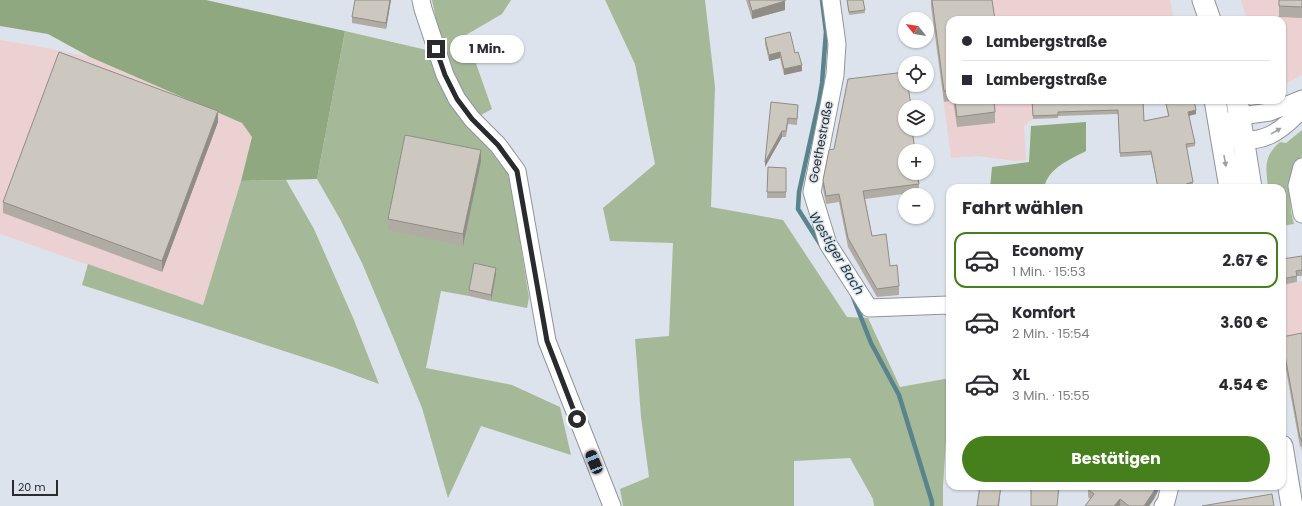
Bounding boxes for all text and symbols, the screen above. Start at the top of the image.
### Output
north arrow [898,12,934,48]
map controls [898,12,934,224]
text: Lambergstraße [986,31,1107,52]
callout: 1 Min. [450,35,524,63]
text: 1 Min. [469,39,505,58]
route end [427,40,445,58]
button: locate [898,56,934,92]
text: Lambergstraße [986,69,1107,90]
street label: Goethestraße [804,100,837,184]
button: layers [898,100,934,136]
one-way arrow [1271,128,1282,135]
button: + [898,144,934,180]
one-way arrow [1222,155,1228,167]
button: − [898,188,934,224]
text: Fahrt wählen [962,195,1084,220]
water label: Westiger Bach [804,208,869,298]
text: Economy [1012,240,1084,261]
icon: car [964,242,1000,278]
text: 2.67 € [1223,250,1268,271]
text: 1 Min. · 15:53 [1012,262,1086,281]
text: Komfort [1012,302,1075,323]
icon: car [964,304,1000,340]
text: 3.60 € [1220,312,1268,333]
text: 2 Min. · 15:54 [1012,324,1090,343]
text: XL [1012,364,1030,385]
icon: car [964,366,1000,402]
text: 4.54 € [1219,374,1268,395]
text: 3 Min. · 15:55 [1012,386,1090,405]
route start [568,410,586,428]
button: Bestätigen [962,436,1270,482]
car [584,449,604,475]
scale bar [12,478,58,497]
text: 20 m [18,479,46,495]

